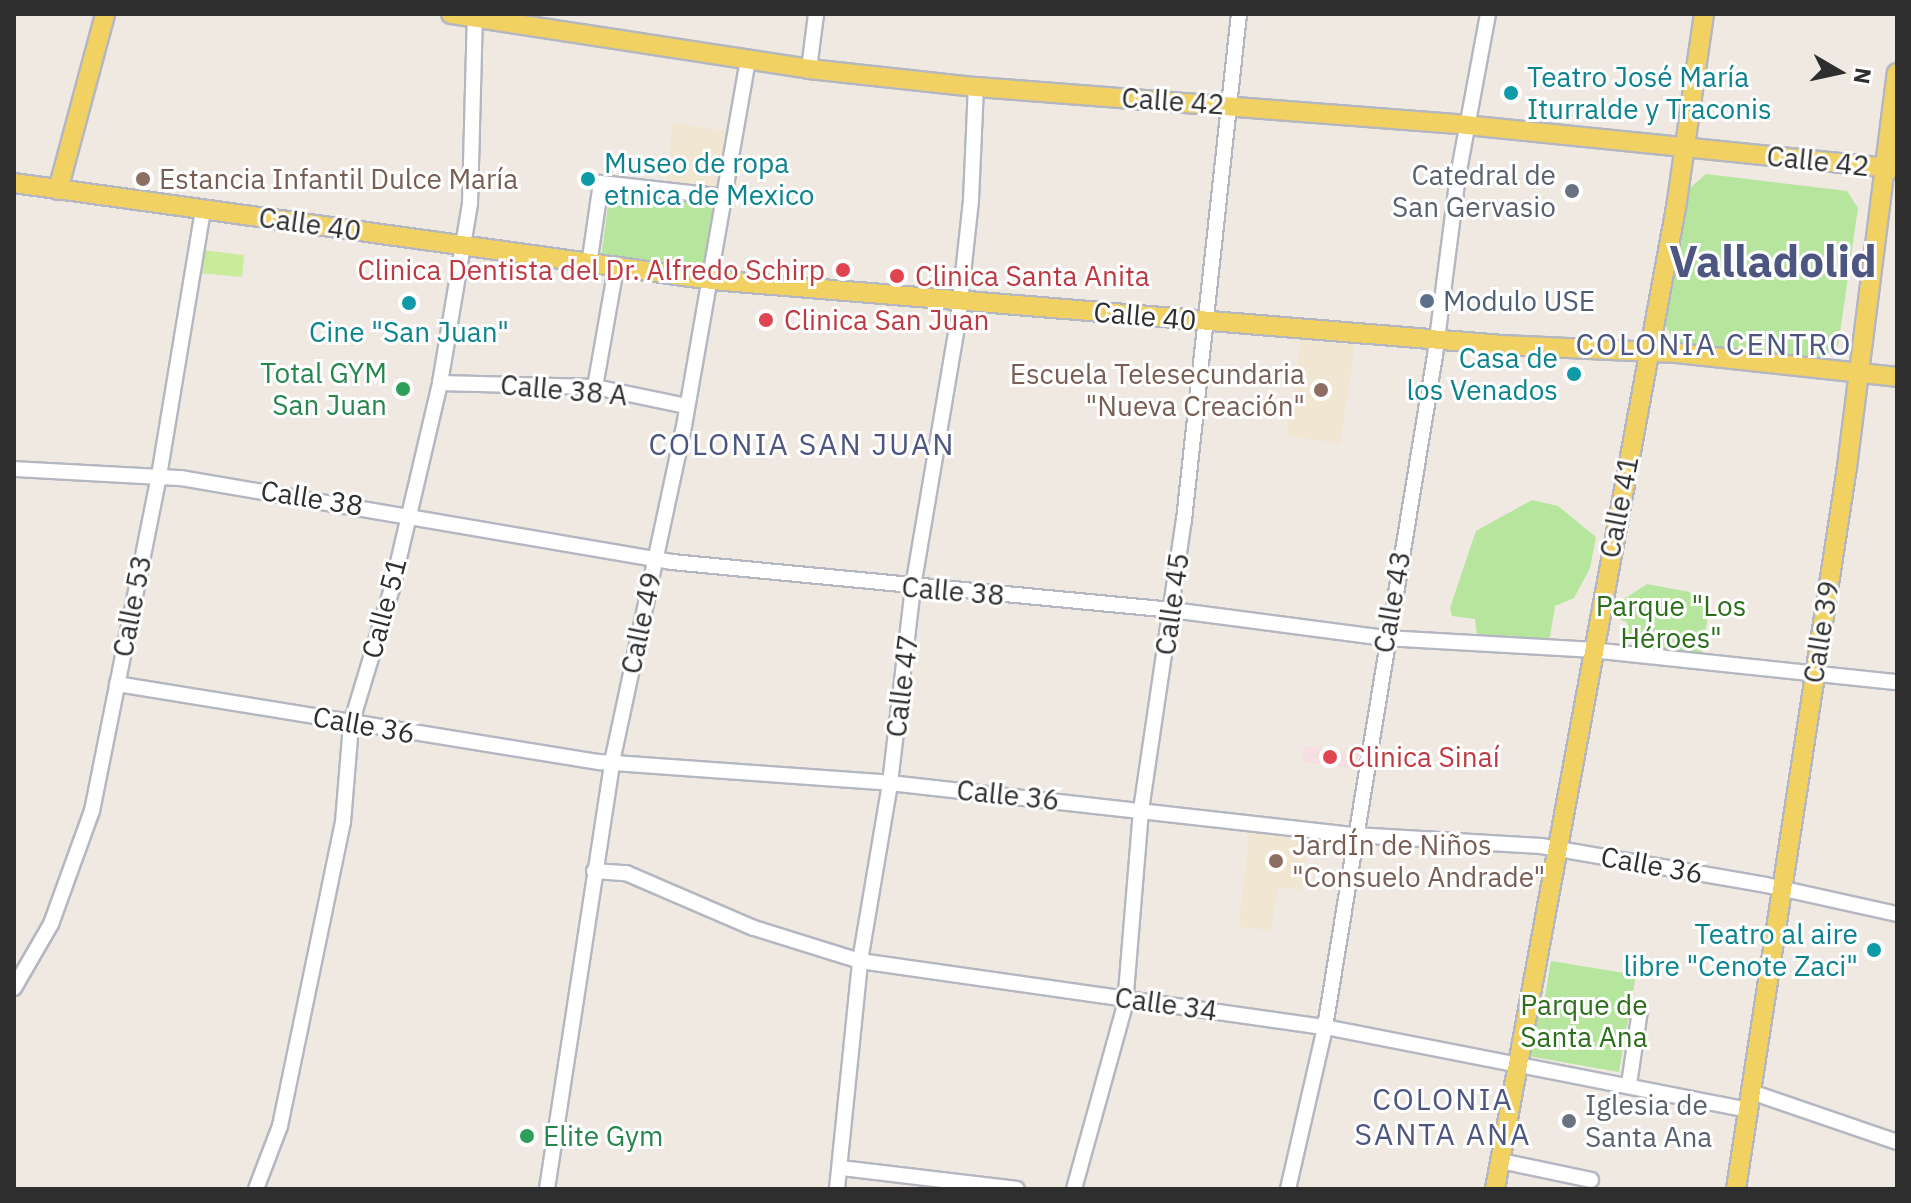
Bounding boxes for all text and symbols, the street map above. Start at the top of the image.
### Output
north arrow [1799,32,1879,112]
place label: Teatro José María Iturralde y Traconis [1527,60,1772,126]
text: N [1848,66,1879,86]
street label: Calle 42 [1120,81,1226,121]
marker: Teatro José María Iturralde y Traconis [1502,84,1520,102]
street label: Calle 42 [1765,139,1871,183]
place label: Museo de ropa etnica de Mexico [604,146,815,212]
place label: Catedral de San Gervasio [1392,158,1556,224]
place label: Estancia Infantil Dulce María [159,162,518,196]
marker: Estancia Infantil Dulce María [134,170,152,188]
marker: Museo de ropa etnica de Mexico [579,170,597,188]
marker: Catedral de San Gervasio [1563,182,1581,200]
street label: Calle 40 [257,200,363,248]
district label: Valladolid [1669,235,1877,287]
place label: Clinica Dentista del Dr. Alfredo Schirp [357,253,825,287]
marker: Clinica Dentista del Dr. Alfredo Schirp [832,259,854,281]
place label: Clinica Santa Anita [915,259,1150,293]
marker: Clinica Santa Anita [886,265,908,287]
place label: Modulo USE [1443,284,1595,318]
marker: Modulo USE [1418,292,1436,310]
marker: Cine "San Juan" [400,294,418,312]
street label: Calle 40 [1092,295,1198,337]
place label: Clinica San Juan [784,303,989,337]
marker: Clinica San Juan [755,309,777,331]
place label: Cine "San Juan" [309,315,509,349]
district label: COLONIA CENTRO [1576,326,1852,362]
place label: Casa de los Venados [1406,341,1558,407]
place label: Total GYM San Juan [260,356,387,422]
place label: Escuela Telesecundaria "Nueva Creación" [1010,357,1305,423]
marker: Casa de los Venados [1565,365,1583,383]
street label: Calle 38 A [499,368,629,412]
marker: Total GYM San Juan [394,380,412,398]
marker: Escuela Telesecundaria "Nueva Creación" [1312,381,1330,399]
district label: COLONIA SAN JUAN [648,426,956,462]
street label: Calle 41 [1593,453,1645,561]
street label: Calle 38 [259,473,365,523]
street label: Calle 43 [1367,548,1417,656]
street label: Calle 45 [1148,551,1196,657]
street label: Calle 53 [106,552,158,660]
street label: Calle 51 [354,554,414,662]
street label: Calle 49 [614,569,668,677]
street label: Calle 38 [900,570,1006,612]
street label: Calle 39 [1796,579,1846,685]
park label: Parque "Los Héroes" [1596,589,1746,655]
street label: Calle 47 [879,633,925,739]
street label: Calle 36 [310,700,418,750]
place label: Clinica Sinaí [1348,740,1500,774]
marker: Clinica Sinaí [1319,746,1341,768]
street label: Calle 36 [955,773,1061,817]
place label: JardÍn de Niños "Consuelo Andrade" [1292,828,1545,894]
street label: Calle 36 [1598,840,1706,890]
marker: JardÍn de Niños "Consuelo Andrade" [1267,852,1285,870]
place label: Teatro al aire libre "Cenote Zaci" [1624,917,1858,983]
marker: Teatro al aire libre "Cenote Zaci" [1865,941,1883,959]
street label: Calle 34 [1113,980,1219,1028]
park label: Parque de Santa Ana [1520,988,1648,1054]
district label: COLONIA SANTA ANA [1354,1081,1532,1152]
place label: Iglesia de Santa Ana [1585,1088,1712,1154]
marker: Iglesia de Santa Ana [1560,1112,1578,1130]
place label: Elite Gym [543,1119,664,1153]
marker: Elite Gym [518,1127,536,1145]

